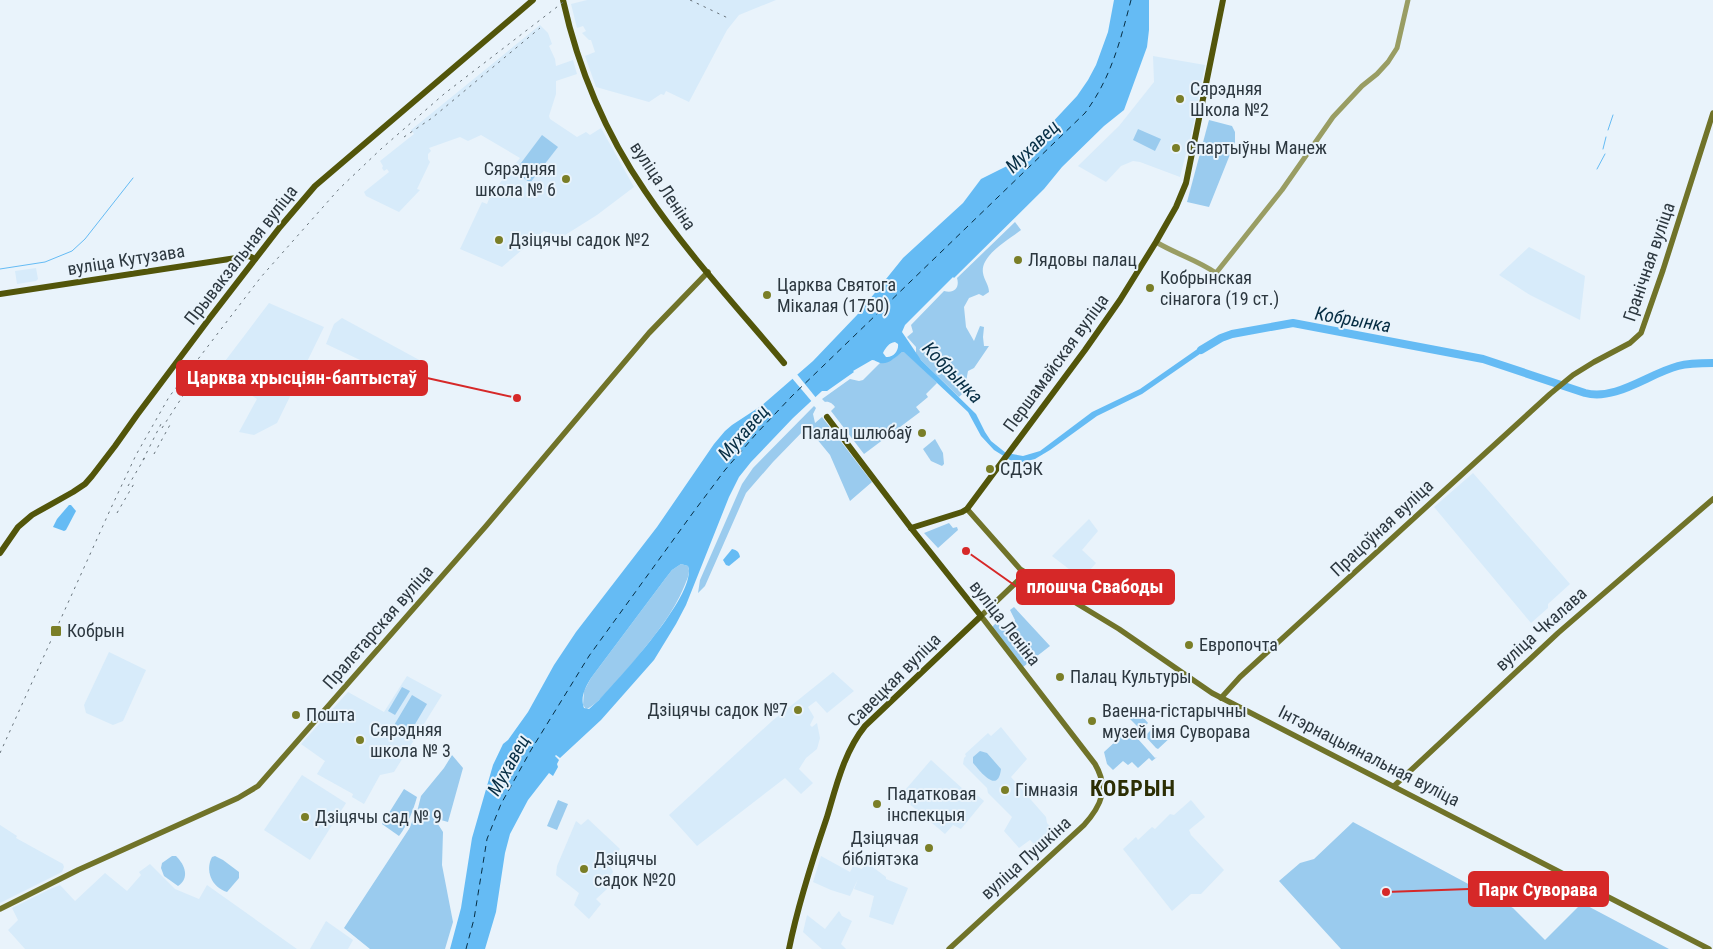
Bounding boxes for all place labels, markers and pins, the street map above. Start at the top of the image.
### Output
place label: Сярэдняя Школа №2 [1190,78,1269,120]
marker: Сярэдняя Школа №2 [1174,93,1186,105]
place label: Спартыўны Манеж [1186,137,1327,158]
marker: Спартыўны Манеж [1170,142,1182,154]
place label: Сярэдняя школа № 6 [475,158,556,200]
marker: Сярэдняя школа № 6 [560,173,572,185]
place label: Дзіцячы садок №2 [509,229,650,250]
marker: Дзіцячы садок №2 [493,234,505,246]
place label: Лядовы палац [1028,249,1137,270]
marker: Лядовы палац [1012,254,1024,266]
place label: Кобрынская сінагога (19 ст.) [1160,267,1279,310]
place label: Царква Святога Мікалая (1750) [777,274,896,317]
marker: Кобрынская сінагога (19 ст.) [1144,282,1156,294]
marker: Царква Святога Мікалая (1750) [761,289,773,301]
callout: Царква хрысціян-баптыстаў [177,361,427,395]
place label: Палац шлюбаў [802,422,913,443]
marker: Палац шлюбаў [916,427,928,439]
place label: СДЭК [1000,458,1043,479]
marker: СДЭК [984,463,996,475]
callout: плошча Свабоды [1017,570,1174,604]
place label: Кобрын [67,620,125,641]
marker: Кобрын [49,624,63,638]
place label: Европочта [1199,634,1278,655]
marker: Европочта [1183,639,1195,651]
place label: Палац Культуры [1070,666,1192,687]
marker: Палац Культуры [1054,671,1066,683]
place label: Дзіцячы садок №7 [647,699,788,720]
place label: Ваенна-гістарычны музей імя Суворава [1102,700,1250,742]
place label: Пошта [306,704,355,725]
marker: Дзіцячы садок №7 [792,704,804,716]
marker: Пошта [290,709,302,721]
marker: Ваенна-гістарычны музей імя Суворава [1086,715,1098,727]
place label: Сярэдняя школа № 3 [370,719,451,761]
marker: Сярэдняя школа № 3 [354,734,366,746]
place label: Гімназія [1015,779,1078,800]
place label: Падатковая інспекцыя [887,783,976,825]
marker: Гімназія [999,784,1011,796]
marker: Падатковая інспекцыя [871,798,883,810]
place label: Дзіцячы сад № 9 [315,806,442,827]
marker: Дзіцячы сад № 9 [299,811,311,823]
place label: Дзіцячая бібліятэка [842,827,919,869]
marker: Дзіцячая бібліятэка [923,842,935,854]
place label: Дзіцячы садок №20 [594,848,676,890]
marker: Дзіцячы садок №20 [578,863,590,875]
callout: Парк Суворава [1469,872,1608,906]

